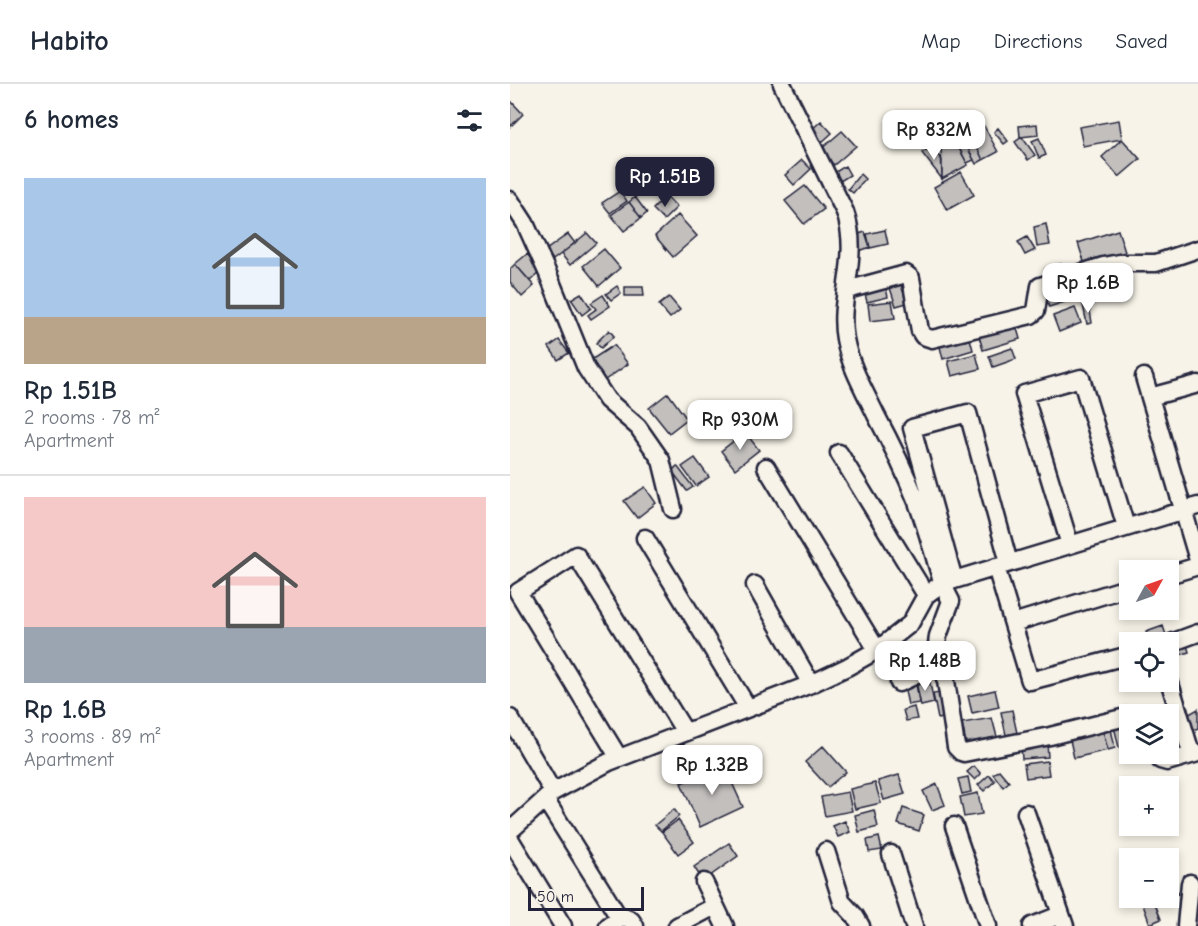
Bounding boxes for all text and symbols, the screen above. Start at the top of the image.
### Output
text: Habito [30,25,109,57]
text: Map [921,29,961,53]
text: Directions [994,29,1083,53]
text: Saved [1116,29,1168,53]
icon: filters [453,104,486,137]
text: 6 homes [24,105,119,135]
pin: Rp 832M [879,110,989,161]
text: Rp 832M [896,118,972,141]
pin: Rp 1.51B [603,157,727,208]
text: Rp 1.51B [629,165,701,188]
icon: home [201,217,309,325]
pin: Rp 1.6B [1033,263,1143,314]
text: Rp 1.6B [1056,271,1120,294]
text: Rp 1.51B [24,376,117,406]
pin: Rp 930M [685,400,795,451]
text: 2 rooms · 78 m² [24,406,160,429]
text: Rp 930M [701,408,779,431]
text: Apartment [24,429,114,452]
icon: home [201,536,309,644]
north arrow [1119,560,1179,620]
map controls [1119,560,1179,908]
button: locate [1119,632,1179,692]
pin: Rp 1.48B [863,641,987,692]
text: Rp 1.48B [889,649,961,672]
text: Rp 1.6B [24,695,106,725]
button: layers [1119,704,1179,764]
text: 3 rooms · 89 m² [24,725,160,748]
pin: Rp 1.32B [650,745,774,796]
text: Apartment [24,748,114,771]
text: Rp 1.32B [676,753,748,776]
button: + [1119,776,1179,836]
button: − [1119,848,1179,908]
scale bar [528,884,644,912]
text: 50 m [537,888,574,906]

